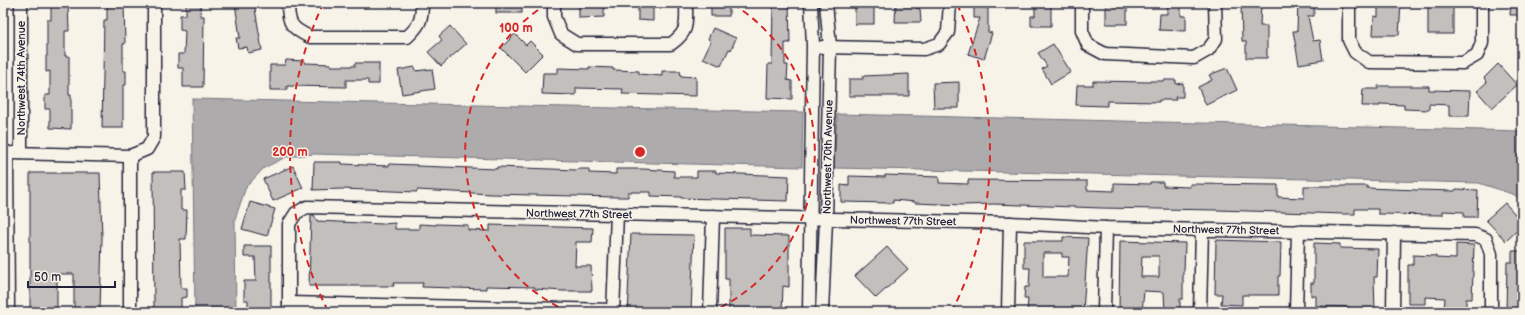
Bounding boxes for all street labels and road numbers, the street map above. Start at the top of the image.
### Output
street label: Northwest 74th Avenue [15,20,28,135]
street label: Northwest 70th Avenue [821,99,836,214]
street label: Northwest 77th Street [526,207,633,221]
street label: Northwest 77th Street [850,214,957,228]
street label: Northwest 77th Street [1173,223,1280,237]

